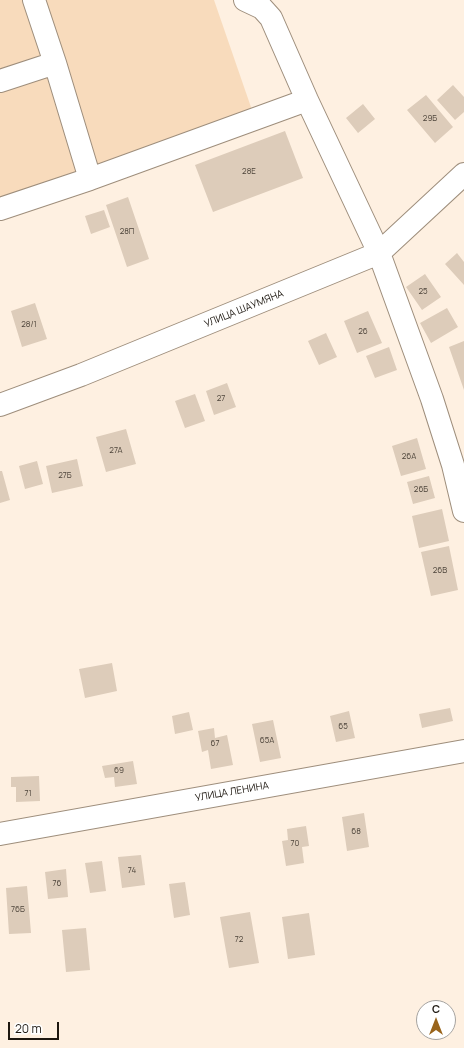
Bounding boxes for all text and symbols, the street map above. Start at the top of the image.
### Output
house number: 29Б [423,114,437,124]
house number: 28Е [242,167,256,177]
house number: 28П [120,227,134,237]
house number: 25 [418,287,428,297]
street label: УЛИЦА ШАУМЯНА [203,288,285,330]
house number: 28/1 [21,320,37,330]
house number: 26 [358,327,368,337]
house number: 27 [217,394,225,404]
house number: 27А [109,446,123,456]
house number: 26А [402,452,416,462]
house number: 27Б [58,471,72,481]
house number: 26Б [414,485,428,495]
house number: 26В [433,566,447,576]
house number: 65 [338,722,348,732]
house number: 65А [260,736,274,746]
house number: 67 [211,739,219,749]
house number: 69 [114,766,124,776]
street label: УЛИЦА ЛЕНИНА [194,780,270,804]
house number: 71 [24,789,32,799]
house number: 68 [351,827,361,837]
house number: 70 [291,839,299,849]
house number: 74 [128,866,136,876]
house number: 76 [53,879,61,889]
house number: 76Б [11,905,25,915]
house number: 72 [235,935,243,945]
north arrow [416,1000,456,1040]
text: С [432,1001,440,1016]
scale bar [10,1014,61,1040]
text: 20 m [15,1020,42,1037]

